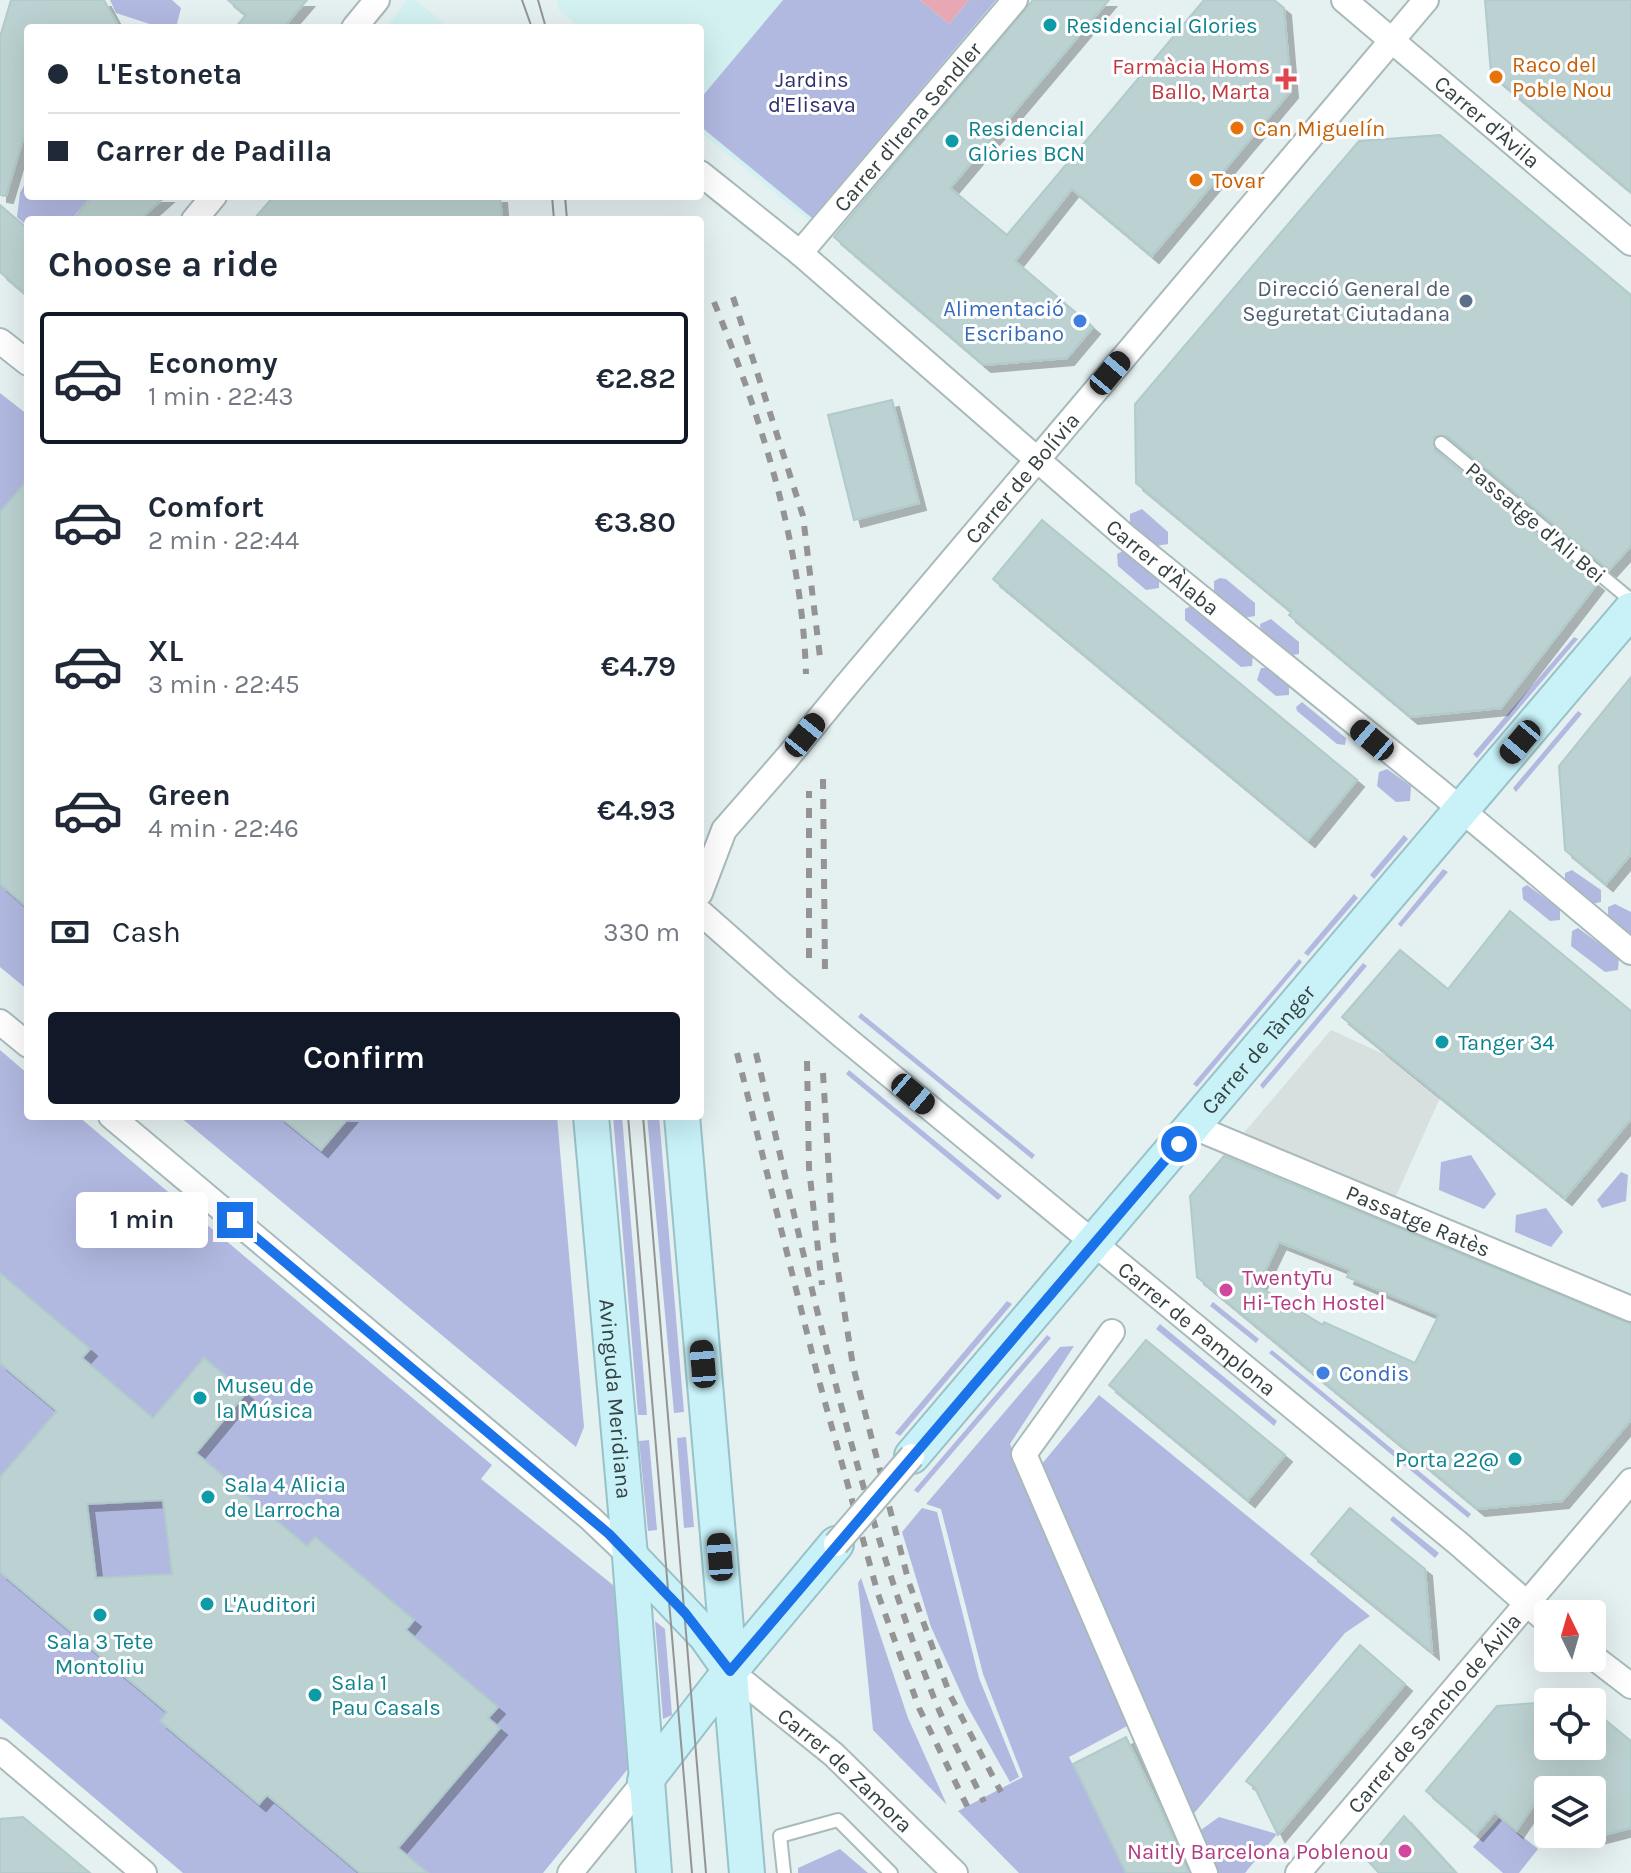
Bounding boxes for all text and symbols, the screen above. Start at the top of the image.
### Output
place label: Residencial Glories [1066,13,1258,39]
marker: Residencial Glories [1041,16,1059,34]
street label: Carrer d'Irena Sendler [829,37,988,217]
place label: Raco del Poble Nou [1512,52,1612,103]
place label: Farmàcia Homs Ballo, Marta [1112,54,1270,105]
text: L'Estoneta [96,56,242,92]
park label: Jardins d'Elisava [768,67,856,118]
marker: Raco del Poble Nou [1487,68,1505,86]
marker: Farmàcia Homs Ballo, Marta [1277,70,1295,88]
street label: Carrer d'Àvila [1429,70,1545,174]
place label: Residencial Glòries BCN [968,116,1085,167]
place label: Can Miguelín [1253,116,1385,142]
marker: Can Miguelín [1228,119,1246,137]
marker: Residencial Glòries BCN [943,132,961,150]
text: Carrer de Padilla [96,133,332,169]
place label: Tovar [1212,168,1264,194]
marker: Tovar [1187,171,1205,189]
text: Choose a ride [48,243,278,285]
place label: Direcció General de Seguretat Ciutadana [1242,276,1450,327]
marker: Direcció General de Seguretat Ciutadana [1457,292,1475,310]
place label: Alimentació Escribano [943,296,1064,347]
marker: Alimentació Escribano [1071,312,1089,330]
icon: car [52,342,124,414]
text: Economy [148,345,278,381]
car [1085,347,1135,399]
text: €2.82 [596,360,676,396]
text: 1 min · 22:43 [148,381,294,412]
street label: Carrer de Bolívia [960,407,1086,549]
street label: Passatge d'Ali Bei [1460,457,1611,589]
icon: car [52,486,124,558]
text: Comfort [148,489,264,525]
text: €3.80 [595,504,676,540]
street label: Carrer d'Àlaba [1101,514,1224,621]
text: 2 min · 22:44 [148,525,299,556]
icon: car [52,630,124,702]
text: XL [148,633,183,669]
text: €4.79 [601,648,676,684]
text: 3 min · 22:45 [148,669,300,700]
car [781,709,829,761]
car [1346,715,1398,765]
car [1495,716,1545,768]
icon: car [52,774,124,846]
text: Green [148,777,231,813]
text: €4.93 [597,792,676,828]
text: 4 min · 22:46 [148,813,299,844]
icon: cash [48,910,92,954]
text: Cash [112,914,181,950]
text: 330 m [603,917,680,948]
street label: Carrer de Tànger [1196,980,1321,1120]
button: Confirm [48,1012,680,1104]
place label: Tanger 34 [1458,1030,1555,1056]
marker: Tanger 34 [1433,1033,1451,1051]
car [887,1069,939,1119]
route start [1161,1126,1197,1162]
street label: Passatge Ratès [1342,1180,1494,1263]
callout: 1 min [75,1192,207,1248]
route end [217,1202,253,1238]
text: 1 min [110,1204,174,1235]
street label: Carrer de Pamplona [1112,1256,1281,1402]
place label: TwentyTu Hi-Tech Hostel [1242,1265,1385,1316]
marker: TwentyTu Hi-Tech Hostel [1217,1281,1235,1299]
street label: Avinguda Meridiana [593,1298,637,1500]
car [689,1339,717,1389]
place label: Condis [1339,1361,1409,1387]
marker: Condis [1314,1364,1332,1382]
place label: Museu de la Música [216,1373,314,1424]
marker: Museu de la Música [191,1389,209,1407]
place label: Porta 22@ [1395,1447,1499,1473]
marker: Porta 22@ [1506,1450,1524,1468]
place label: Sala 4 Alicia de Larrocha [224,1472,346,1523]
marker: Sala 4 Alicia de Larrocha [199,1488,217,1506]
car [706,1532,734,1582]
place label: L'Auditori [223,1592,317,1618]
marker: L'Auditori [198,1595,216,1613]
north arrow [1534,1600,1606,1672]
map controls [1534,1600,1606,1848]
marker: Sala 3 Tete Montoliu [91,1606,109,1624]
street label: Carrer de Sancho de Ávila [1343,1608,1527,1819]
place label: Sala 3 Tete Montoliu [46,1629,154,1680]
place label: Sala 1 Pau Casals [331,1670,441,1721]
marker: Sala 1 Pau Casals [306,1686,324,1704]
button: locate [1534,1688,1606,1760]
street label: Carrer de Zamora [772,1703,918,1838]
button: layers [1534,1776,1606,1848]
place label: Naitly Barcelona Poblenou [1127,1839,1389,1865]
marker: Naitly Barcelona Poblenou [1396,1842,1414,1860]

